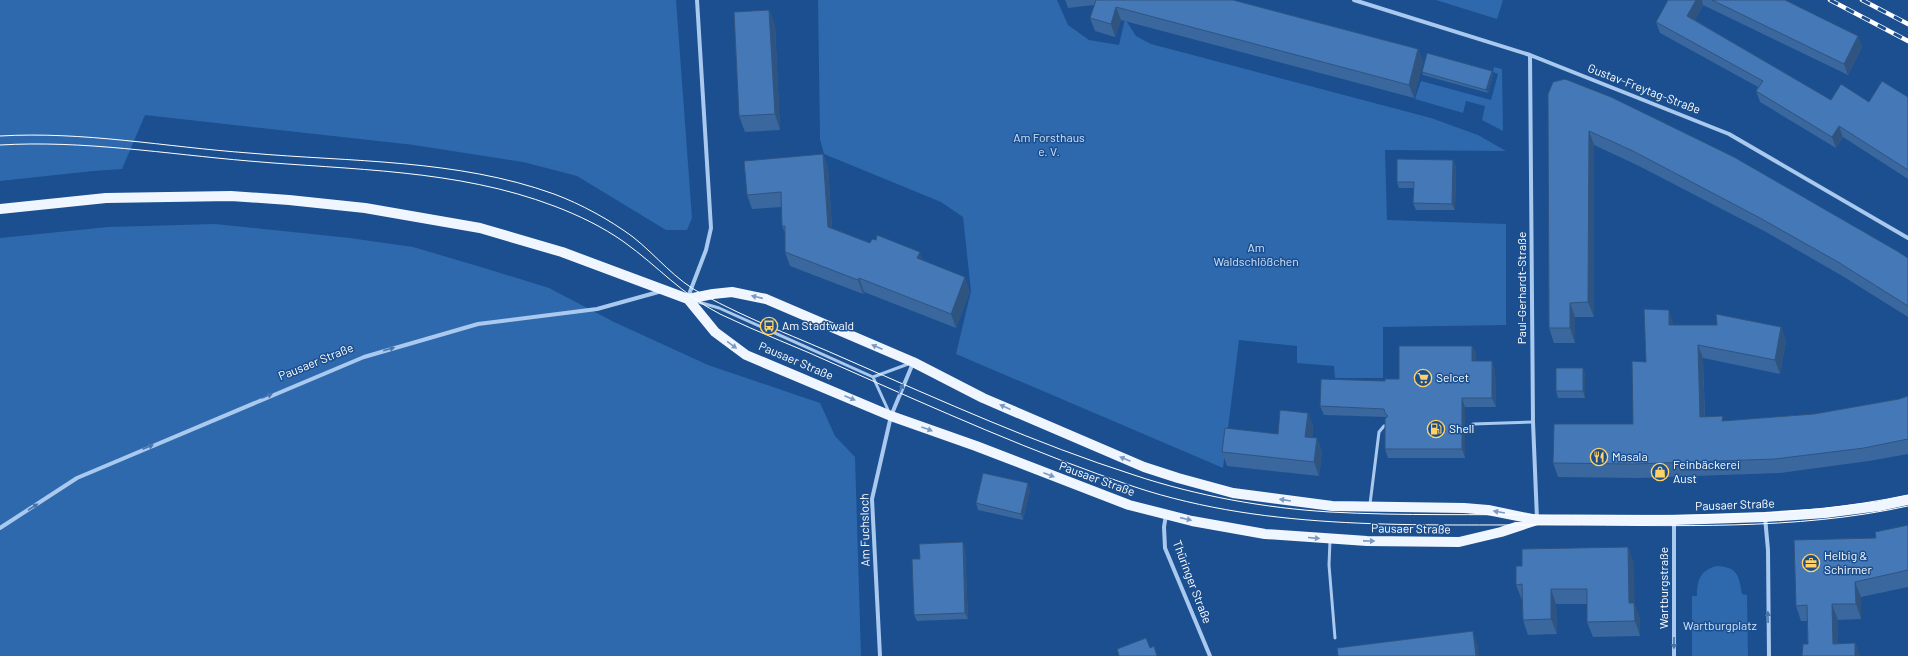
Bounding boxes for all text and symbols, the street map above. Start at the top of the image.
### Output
street label: Gustav-Freytag-Straße [1586,60,1703,116]
park label: Am Forsthaus e. V. [1013,130,1085,158]
street label: Paul-Gerhardt-Straße [1514,232,1528,344]
park label: Am Waldschlößchen [1213,240,1299,268]
one-way arrow [751,294,764,300]
bus stop icon: Am Stadtwald [759,316,779,336]
place label: Am Stadtwald [782,318,854,332]
street label: Pausaer Straße [757,338,836,382]
street label: Pausaer Straße [276,340,355,382]
one-way arrow [726,341,737,349]
one-way arrow [872,344,883,350]
one-way arrow [382,346,395,352]
supermarket icon: Selcet [1413,368,1433,388]
place label: Selcet [1436,370,1469,384]
one-way arrow [898,383,904,394]
one-way arrow [262,393,274,399]
one-way arrow [844,396,856,402]
one-way arrow [999,404,1011,410]
fuel station icon: Shell [1426,419,1446,439]
place label: Shell [1449,421,1474,435]
one-way arrow [922,426,934,432]
one-way arrow [142,444,154,450]
restaurant icon: Masala [1589,447,1609,467]
place label: Masala [1612,449,1648,463]
one-way arrow [1119,456,1130,462]
place label: Feinbäckerei Aust [1673,457,1740,485]
street label: Pausaer Straße [1058,458,1137,498]
shop icon: Feinbäckerei Aust [1650,462,1670,482]
one-way arrow [1043,473,1055,479]
street label: Am Fuchsloch [856,493,872,567]
street label: Pausaer Straße [1695,496,1775,512]
one-way arrow [1279,497,1291,503]
one-way arrow [27,503,39,510]
one-way arrow [1493,509,1505,515]
one-way arrow [1180,516,1192,522]
street label: Pausaer Straße [1371,520,1451,536]
one-way arrow [1308,535,1320,542]
street label: Thüringer Straße [1171,538,1215,625]
one-way arrow [1363,538,1376,544]
street label: Wartburgstraße [1656,547,1670,629]
place label: Helbig & Schirmer [1824,548,1872,576]
office icon: Helbig & Schirmer [1801,553,1821,573]
one-way arrow [1765,610,1771,623]
park label: Wartburgplatz [1683,618,1757,632]
one-way arrow [1671,637,1677,650]

